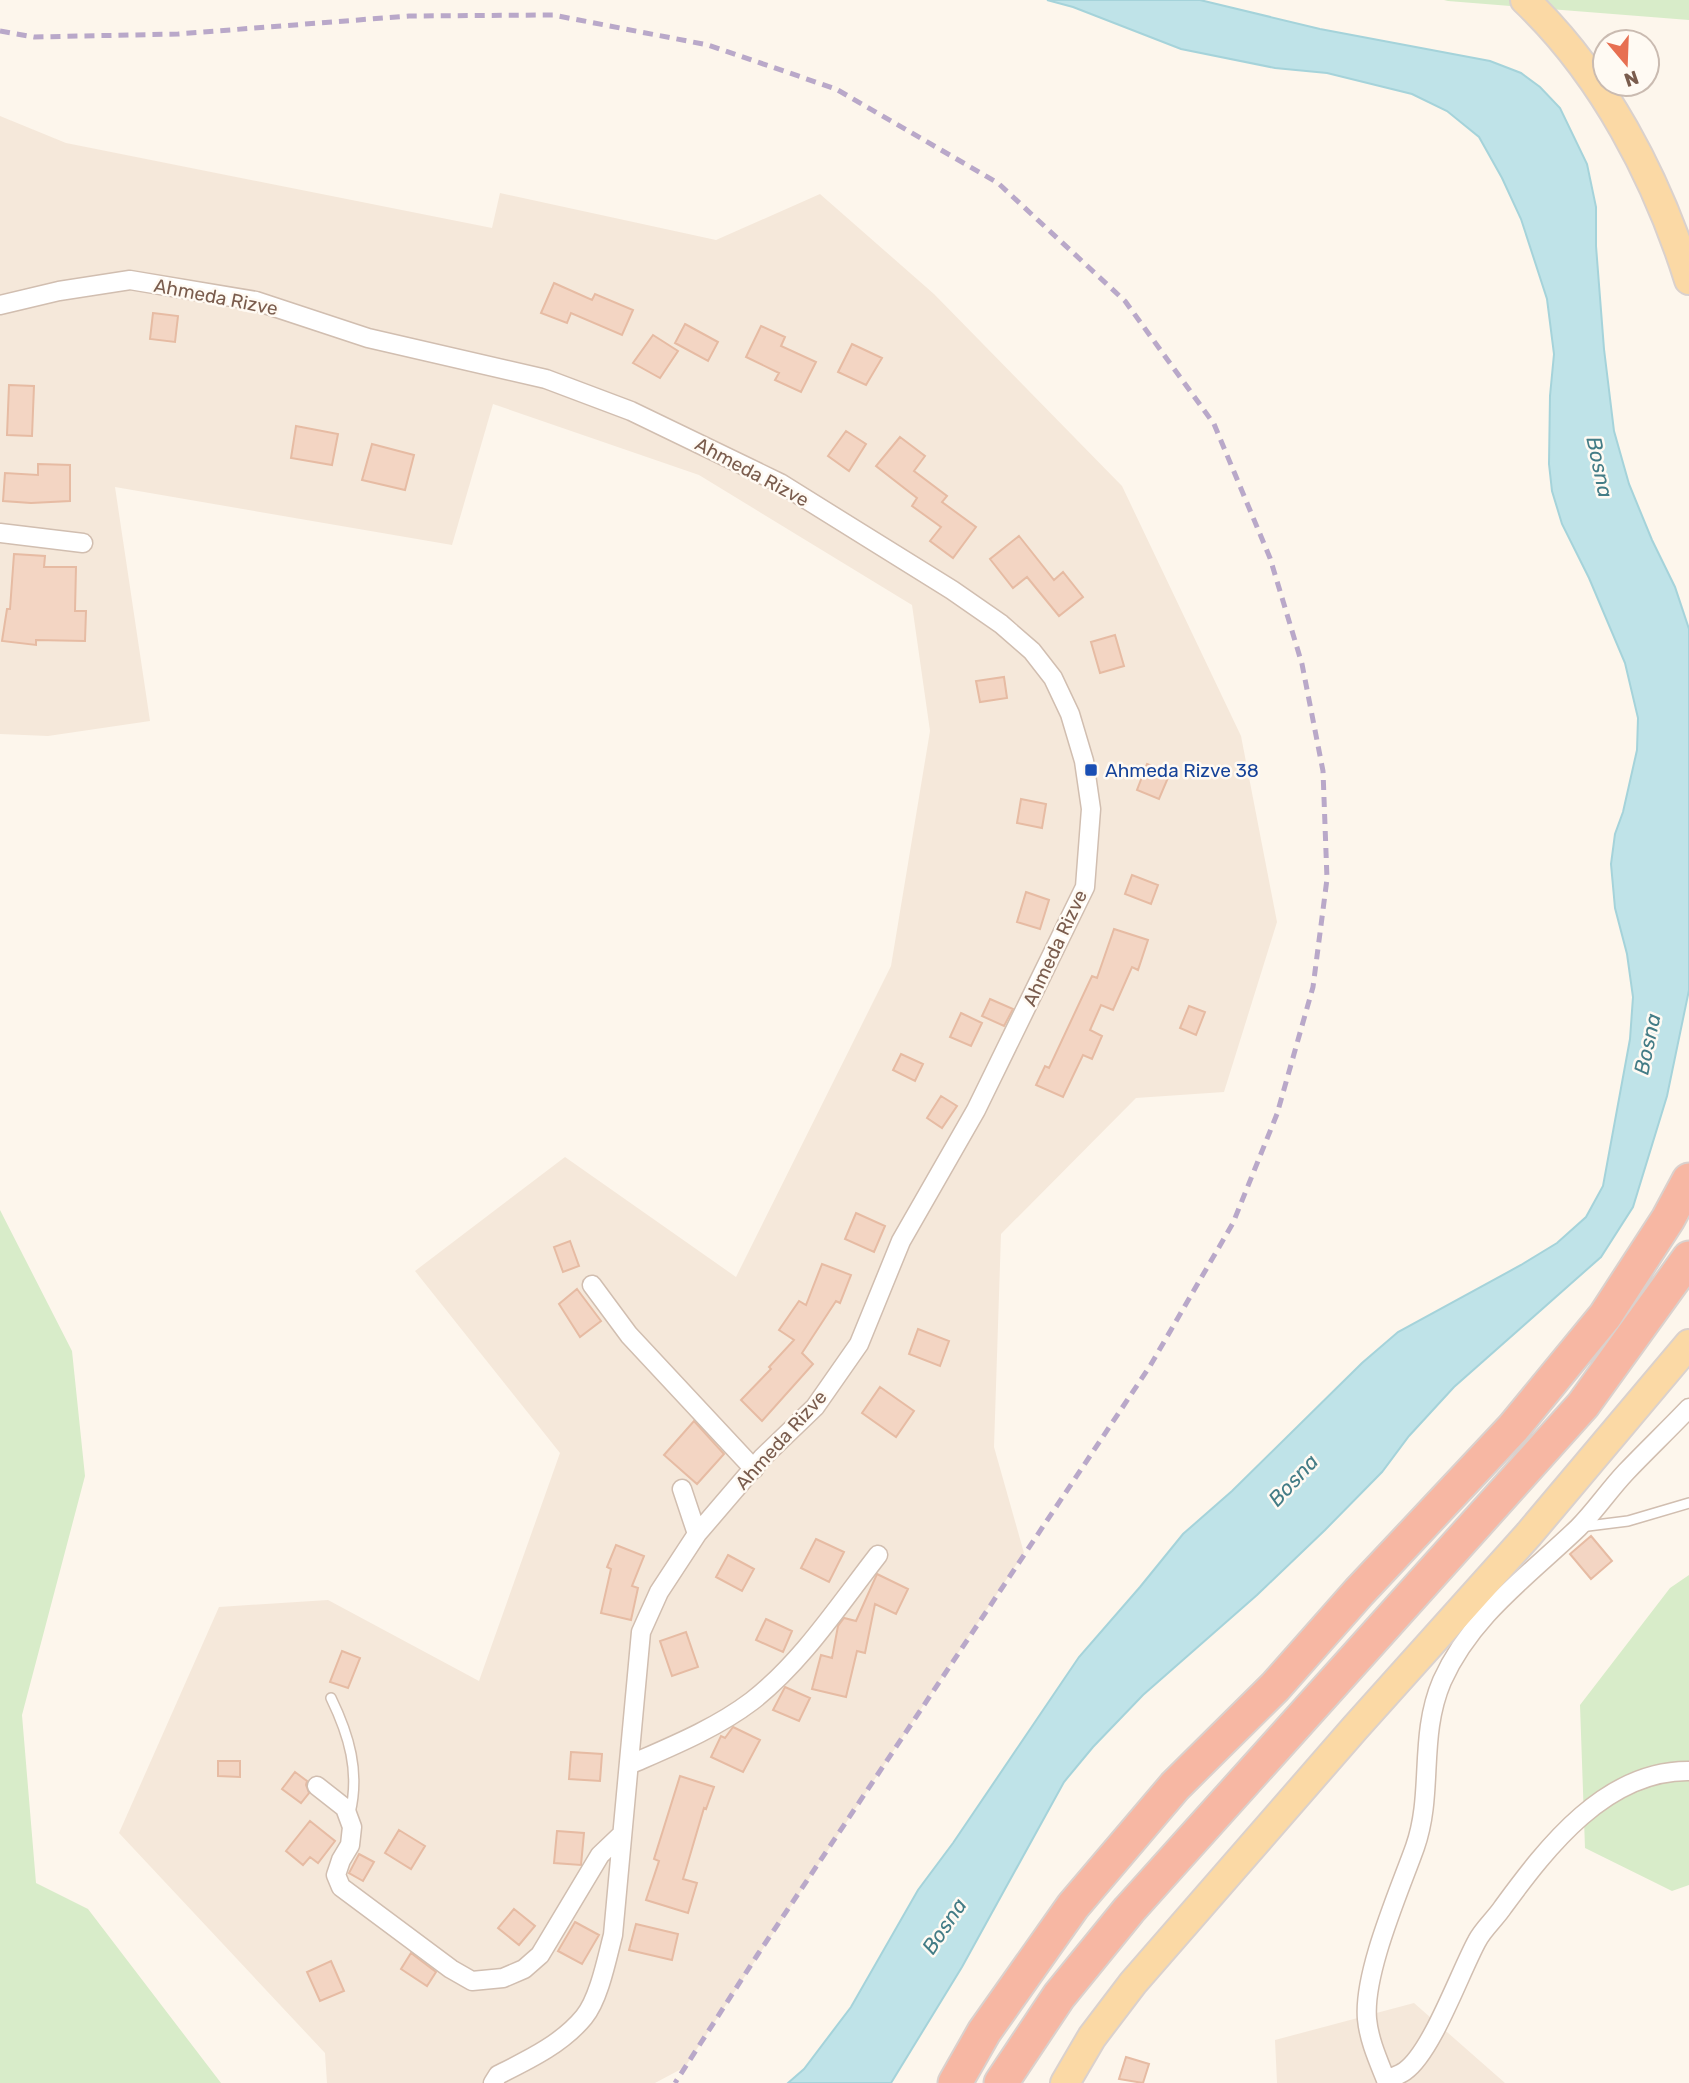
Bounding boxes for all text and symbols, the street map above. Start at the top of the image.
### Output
north arrow [1591,28,1661,98]
text: N [1621,66,1642,92]
street label: Ahmeda Rizve [152,274,280,320]
street label: Ahmeda Rizve [691,432,813,512]
water label: Bosna [1581,434,1619,500]
place label: Ahmeda Rizve 38 [1105,759,1259,782]
marker: Ahmeda Rizve 38 [1083,762,1099,778]
street label: Ahmeda Rizve [1018,886,1092,1010]
water label: Bosna [1628,1011,1666,1077]
street label: Ahmeda Rizve [730,1386,832,1494]
water label: Bosna [1263,1449,1323,1511]
water label: Bosna [916,1893,972,1959]

